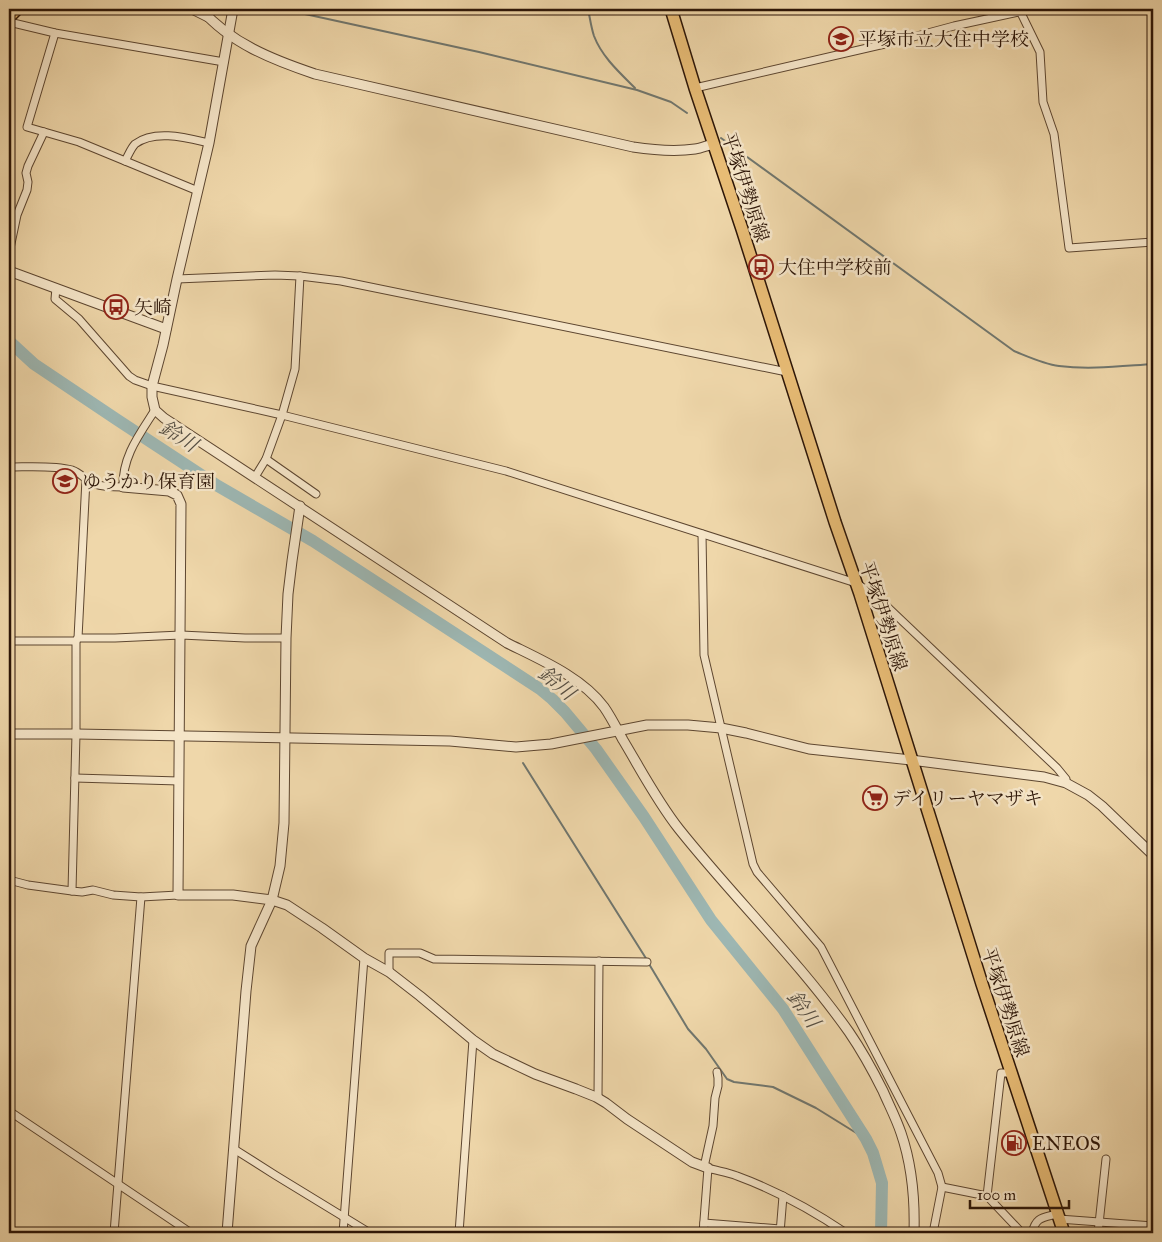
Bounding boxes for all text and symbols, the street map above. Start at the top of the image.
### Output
school or university icon: 平塚市立大住中学校 [828,26,854,52]
place label: 平塚市立大住中学校 [858,28,1029,51]
street label: 平塚伊勢原線 [717,129,774,245]
bus stop icon: 大住中学校前 [748,254,774,280]
place label: 大住中学校前 [778,256,892,279]
bus stop icon: 矢崎 [103,294,129,320]
place label: 矢崎 [134,296,172,319]
water label: 鈴川 [156,415,204,458]
school or university icon: ゆうかり保育園 [52,468,78,494]
place label: ゆうかり保育園 [82,470,215,493]
street label: 平塚伊勢原線 [855,558,912,674]
water label: 鈴川 [534,661,582,706]
supermarket icon: デイリーヤマザキ [862,785,888,811]
place label: デイリーヤマザキ [892,787,1043,810]
street label: 平塚伊勢原線 [977,944,1034,1060]
water label: 鈴川 [783,986,826,1034]
fuel station icon: ENEOS [1001,1130,1027,1156]
place label: ENEOS [1032,1132,1101,1155]
scale bar [970,1177,1068,1209]
text: 100 m [977,1186,1017,1204]

